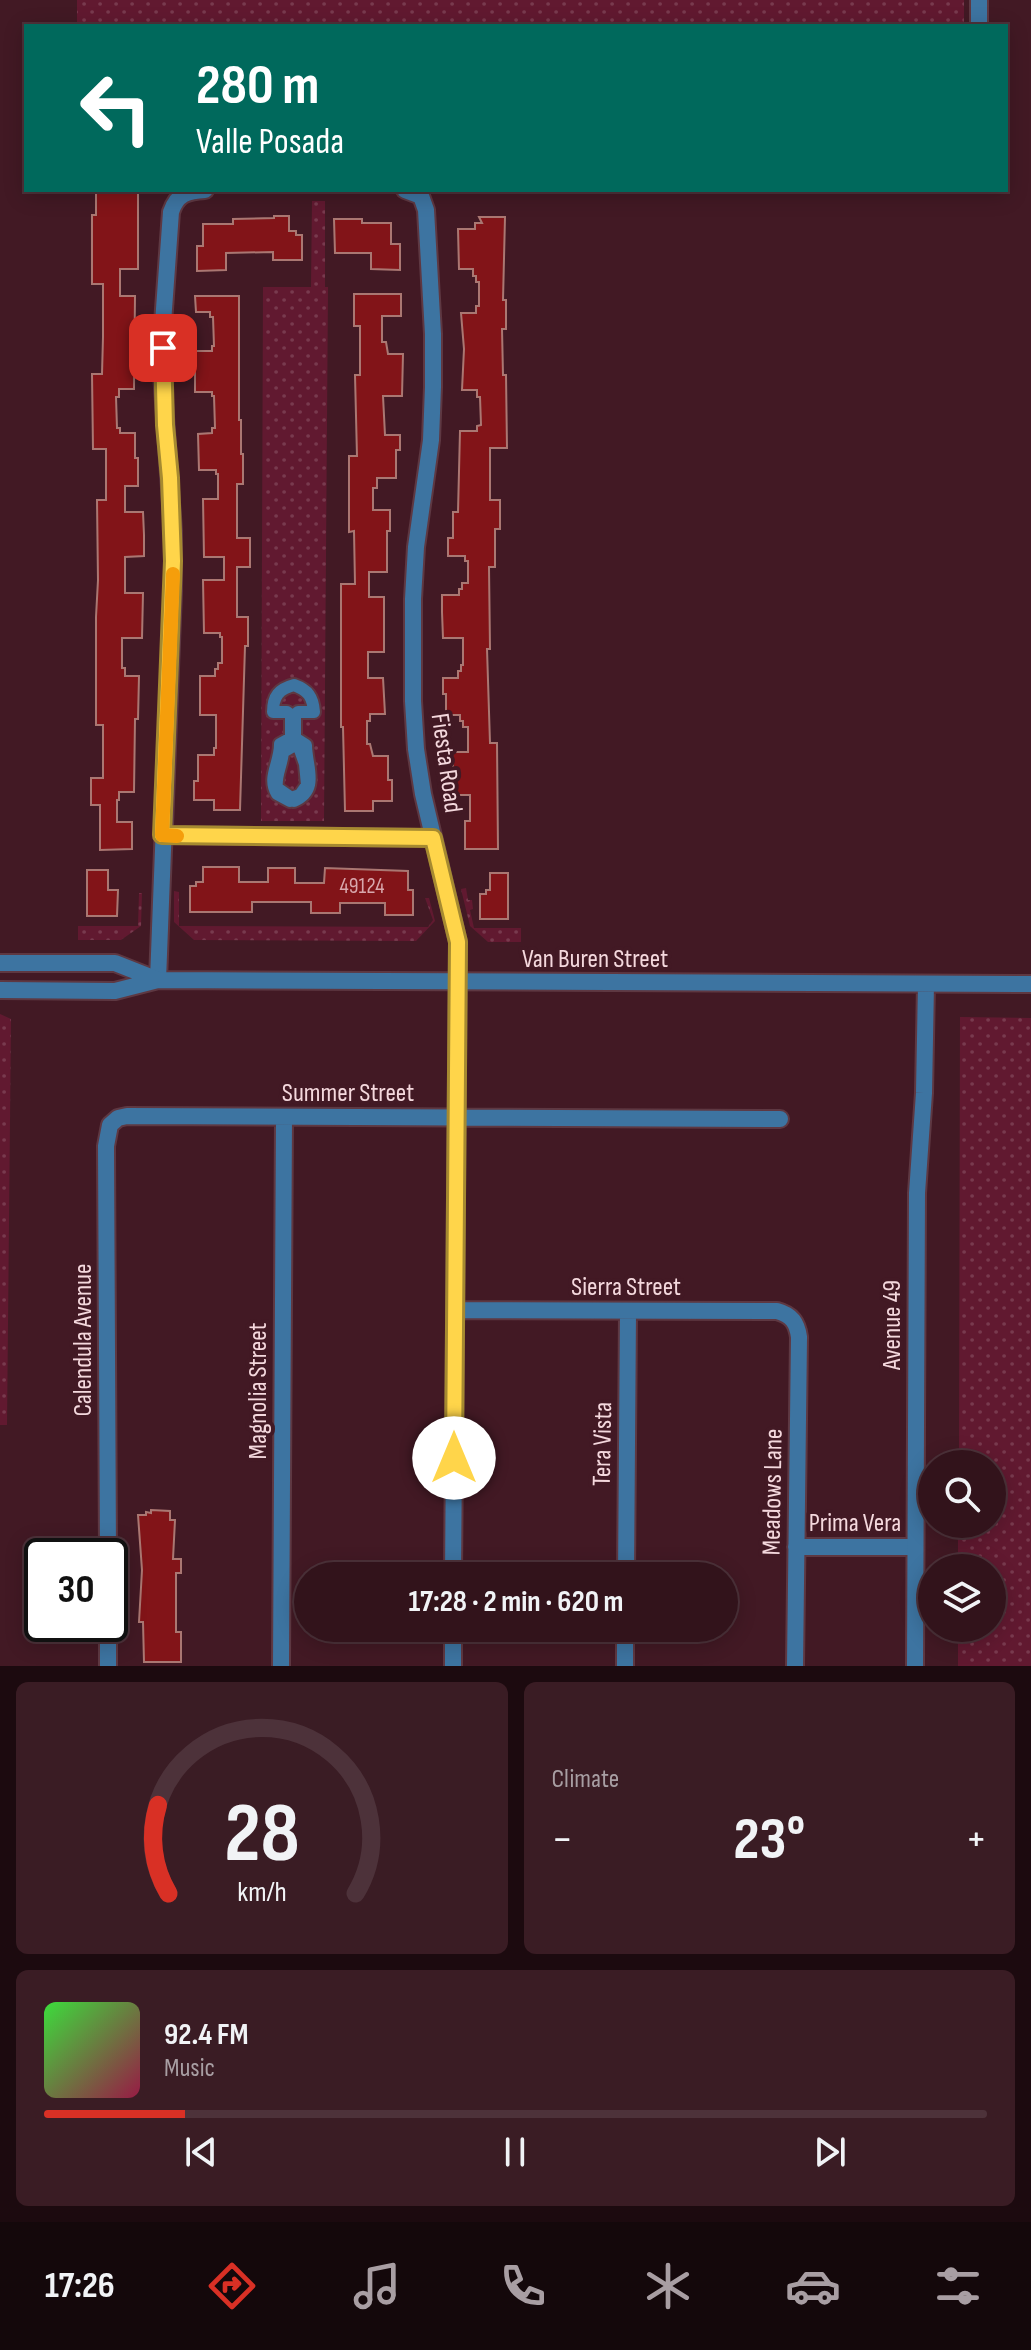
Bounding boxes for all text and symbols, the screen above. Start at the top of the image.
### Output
text: 280 m [196,53,319,120]
icon: left [64,56,168,160]
text: Valle Posada [196,121,344,164]
pin [129,314,197,382]
icon: arrive [141,326,185,370]
street label: Fiesta Road [424,711,468,815]
house number: 49124 [339,873,385,900]
street label: Van Buren Street [522,944,668,975]
street label: Summer Street [282,1078,414,1109]
street label: Calendula Avenue [68,1264,99,1416]
street label: Sierra Street [571,1272,681,1303]
street label: Avenue 49 [877,1280,908,1371]
street label: Magnolia Street [243,1322,274,1459]
street label: Tera Vista [587,1402,619,1486]
position arrow [412,1416,496,1500]
street label: Meadows Lane [756,1428,790,1556]
map controls [918,1450,1006,1642]
button: search [918,1450,1006,1538]
street label: Prima Vera [809,1508,901,1539]
speed limit sign: 30 [24,1538,128,1642]
button: layers [918,1554,1006,1642]
text: 17:28 · 2 min · 620 m [409,1584,624,1620]
text: Climate [552,1764,619,1795]
text: 28 [224,1785,300,1885]
text: 23° [733,1804,805,1876]
text: − [552,1813,573,1866]
text: + [965,1813,987,1866]
text: km/h [237,1875,286,1910]
text: 92.4 FM [164,2017,249,2053]
text: Music [164,2053,215,2084]
icon: previous [179,2130,223,2174]
icon: pause [493,2130,537,2174]
icon: next [808,2130,852,2174]
icon: directions [204,2258,260,2314]
icon: music [349,2258,405,2314]
icon: phone [495,2258,551,2314]
icon: climate [640,2258,696,2314]
icon: car [785,2258,841,2314]
icon: filters [930,2258,986,2314]
text: 17:26 [45,2265,115,2308]

